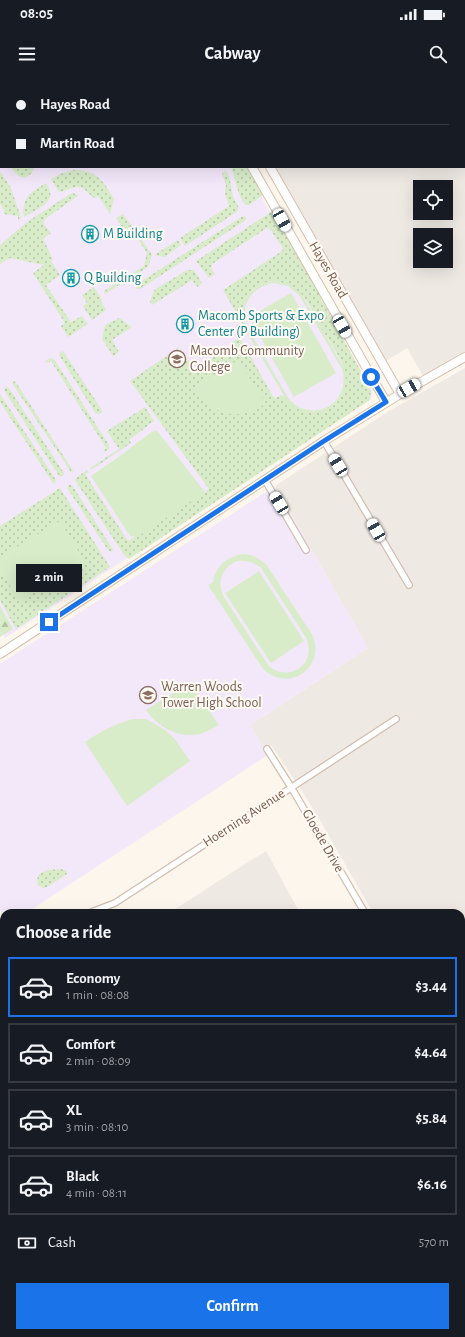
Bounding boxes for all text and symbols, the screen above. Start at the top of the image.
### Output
text: 08:05 [20,6,53,21]
icon: menu [16,43,38,65]
icon: search [427,43,449,65]
text: Cabway [204,45,261,63]
text: Hayes Road [40,97,110,112]
text: Martin Road [40,136,114,151]
map controls [413,180,453,268]
button: locate [413,180,453,220]
car [271,207,293,233]
building icon: M Building [80,224,100,244]
place label: M Building [103,227,163,241]
button: layers [413,228,453,268]
street label: Hayes Road [306,239,350,301]
building icon: Q Building [61,268,81,288]
place label: Q Building [84,271,142,285]
place label: Macomb Sports & Expo Center (P Building) [198,309,324,339]
car [331,313,353,339]
building icon: Macomb Sports & Expo Center (P Building) [175,314,195,334]
place label: Macomb Community College [190,344,304,374]
school or university icon: Macomb Community College [167,349,187,369]
route start [362,368,380,386]
car [396,377,422,399]
car [327,452,349,478]
car [268,490,290,516]
car [365,517,387,543]
callout: 2 min [16,564,82,592]
text: 2 min [35,571,63,584]
route end [40,613,58,631]
place label: Warren Woods Tower High School [161,680,262,710]
school or university icon: Warren Woods Tower High School [138,685,158,705]
street label: Hoerning Avenue [200,786,288,850]
street label: Gloede Drive [299,807,347,875]
text: Choose a ride [16,924,111,942]
icon: car [18,969,54,1005]
text: Economy [66,971,120,986]
text: $3.44 [415,979,447,994]
text: 1 min · 08:08 [66,989,129,1002]
icon: car [18,1035,54,1071]
text: Comfort [66,1037,115,1052]
text: $4.64 [414,1045,447,1060]
text: 2 min · 08:09 [66,1055,131,1068]
icon: car [18,1101,54,1137]
text: XL [66,1103,82,1118]
text: $5.84 [415,1111,447,1126]
text: 3 min · 08:10 [66,1121,128,1134]
icon: car [18,1167,54,1203]
text: Black [66,1169,99,1184]
text: $6.16 [417,1177,447,1192]
text: 4 min · 08:11 [66,1187,127,1200]
icon: cash [16,1232,38,1254]
text: Cash [48,1235,76,1250]
text: 570 m [419,1236,449,1249]
button: Confirm [16,1283,449,1329]

